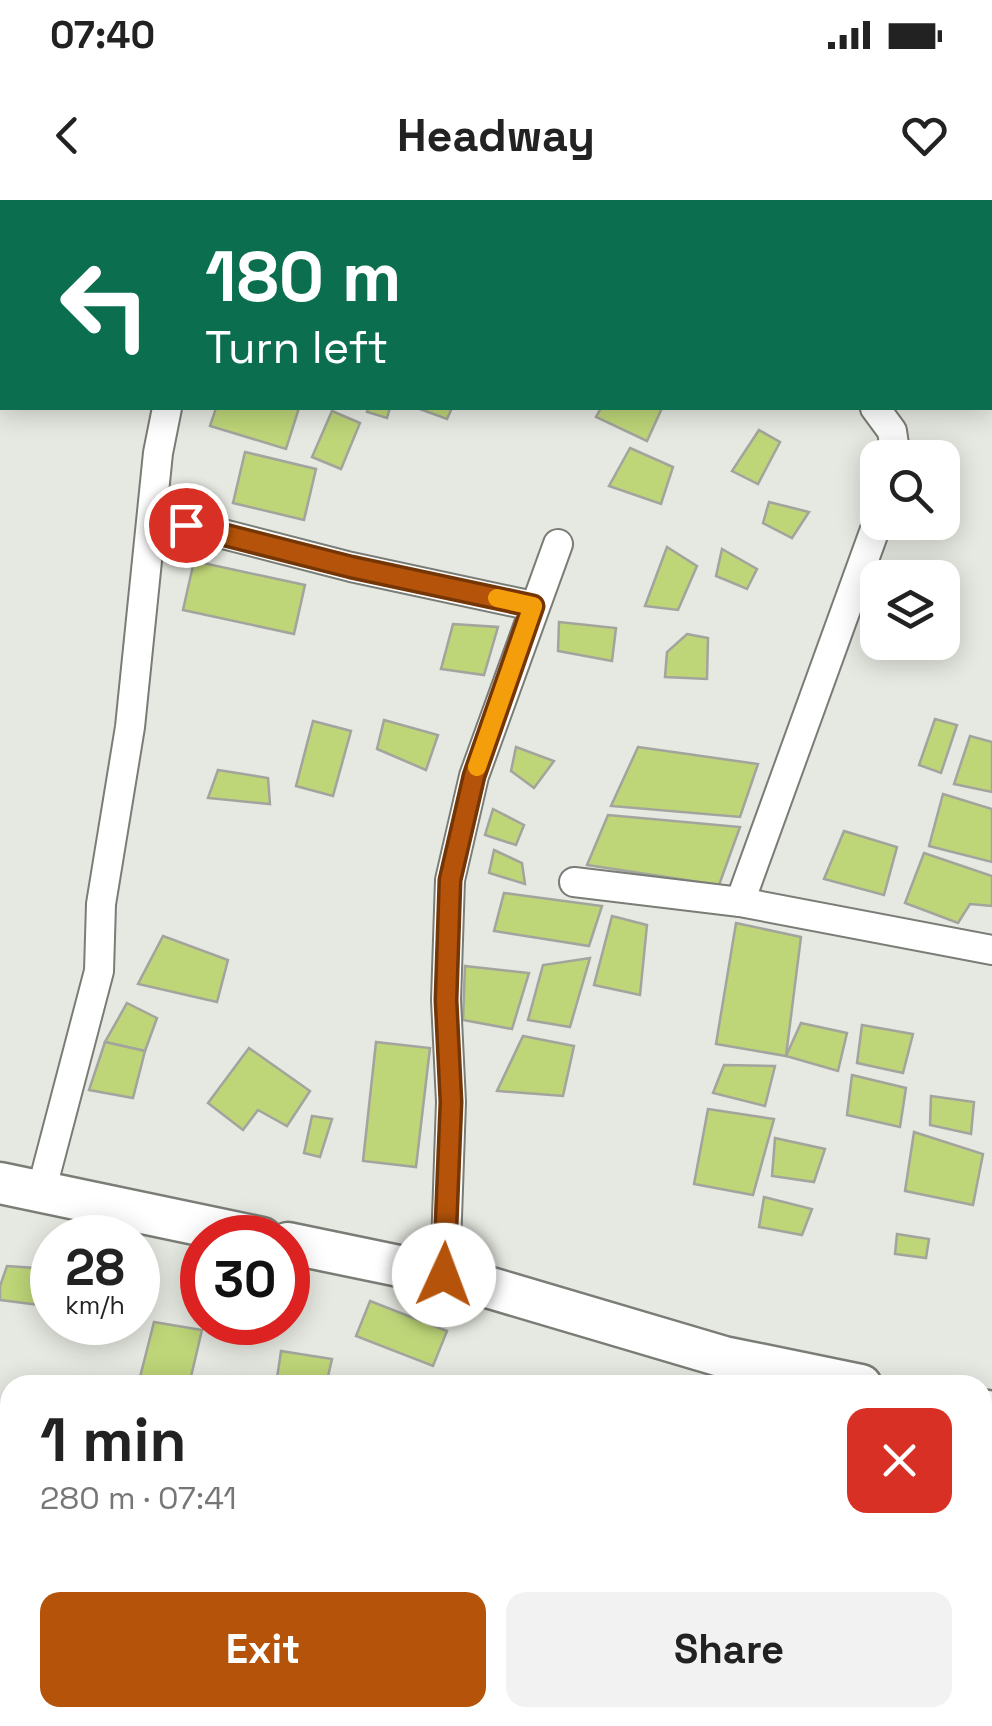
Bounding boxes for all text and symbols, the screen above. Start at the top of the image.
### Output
text: 07:40 [50,11,155,59]
text: Headway [397,107,595,164]
icon: back [40,108,95,163]
icon: heart [897,108,952,163]
text: 180 m [205,232,402,321]
icon: left [40,240,170,370]
text: Turn left [205,319,388,376]
map controls [860,440,960,660]
button: search [860,440,960,540]
pin [144,483,229,568]
icon: arrive [159,498,214,553]
button: layers [860,560,960,660]
speed limit sign: 30 [180,1215,310,1345]
position arrow [392,1223,496,1327]
text: 28 [65,1236,125,1300]
text: km/h [65,1289,125,1321]
text: 1 min [40,1402,187,1479]
button: close [847,1408,952,1513]
text: 280 m · 07:41 [40,1478,237,1518]
button: Exit [40,1592,486,1707]
button: Share [506,1592,952,1707]

